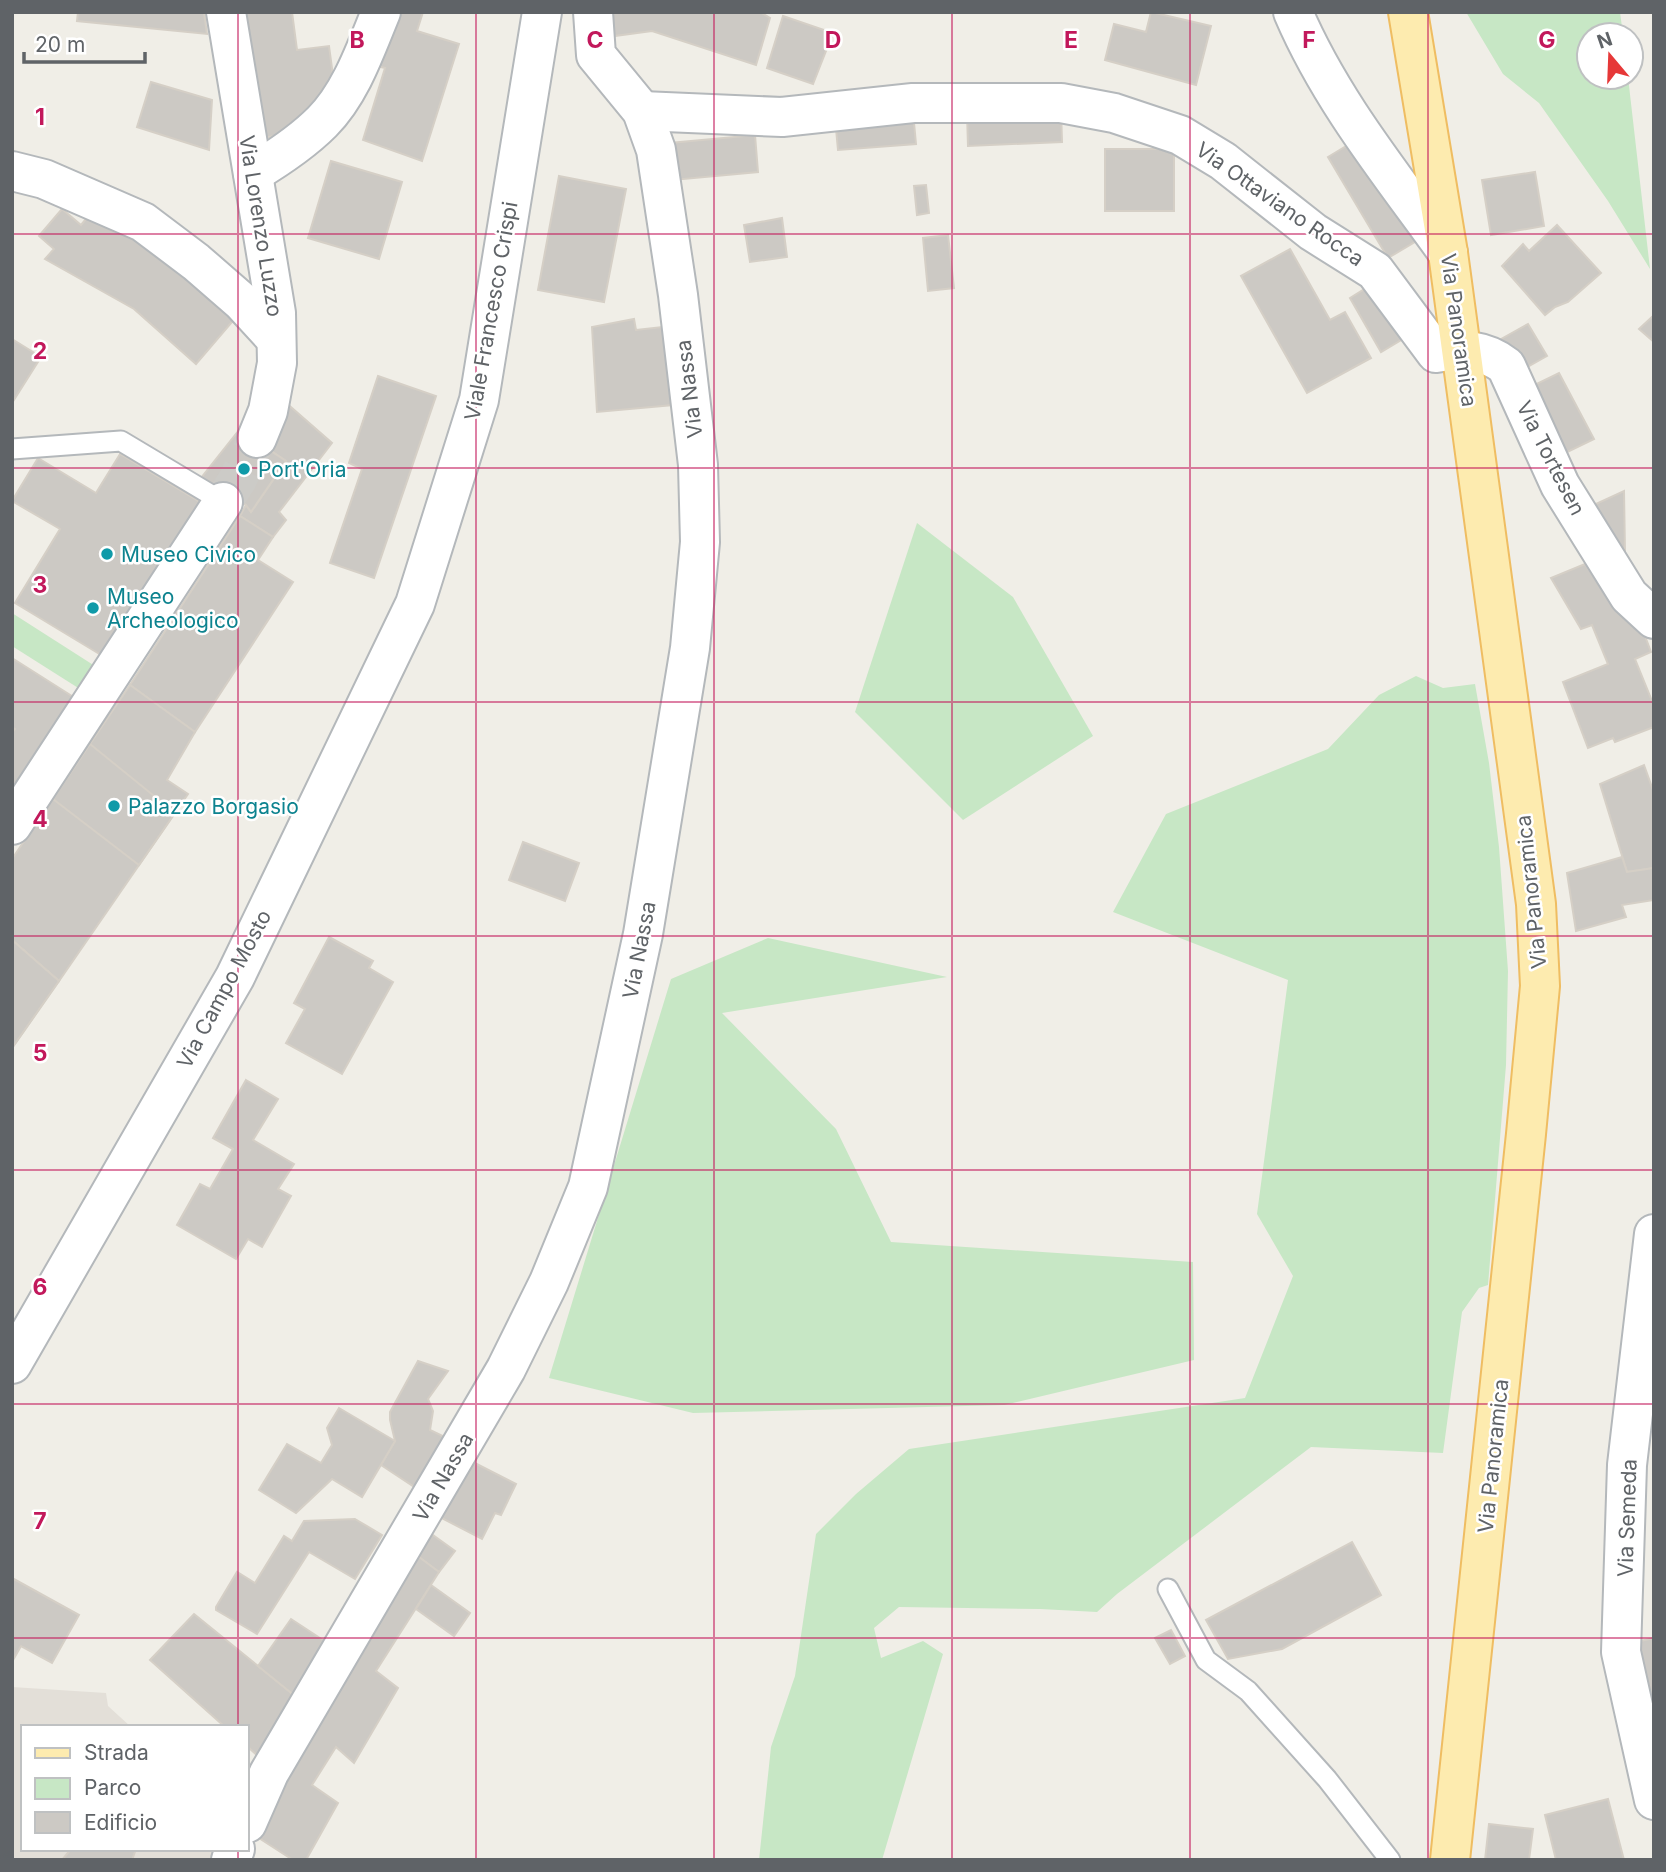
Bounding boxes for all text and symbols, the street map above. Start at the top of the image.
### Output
scale bar [24,21,145,65]
north arrow [1575,21,1645,91]
text: B [349,26,365,54]
text: C [586,26,604,54]
text: D [825,26,841,54]
text: E [1064,26,1078,54]
text: F [1302,26,1316,54]
text: G [1538,26,1556,54]
text: N [1594,27,1615,54]
text: 20 m [35,32,85,57]
text: 1 [35,103,45,131]
street label: Via Lorenzo Luzzo [234,133,288,319]
street label: Via Ottaviano Rocca [1191,137,1369,271]
street label: Viale Francesco Crispi [459,200,523,422]
street label: Via Panoramica [1436,252,1482,408]
text: 2 [33,337,47,365]
street label: Via Nassa [671,338,707,440]
street label: Via Tortesen [1512,397,1590,519]
place label: Port'Oria [258,457,346,482]
marker: Port'Oria [236,461,252,477]
place label: Museo Civico [121,542,256,567]
marker: Museo Civico [99,546,115,562]
text: 3 [33,571,47,599]
place label: Museo Archeologico [107,584,239,633]
marker: Museo Archeologico [85,600,101,616]
place label: Palazzo Borgasio [128,794,299,819]
marker: Palazzo Borgasio [106,798,122,814]
text: 4 [32,805,48,833]
street label: Via Panoramica [1510,814,1552,970]
street label: Via Nassa [617,899,661,1001]
street label: Via Campo Mosto [172,905,276,1073]
text: 5 [33,1039,47,1067]
text: 6 [33,1273,47,1301]
street label: Via Panoramica [1472,1378,1514,1534]
street label: Via Nassa [407,1428,479,1526]
street label: Via Semeda [1612,1458,1642,1578]
text: 7 [33,1507,47,1535]
legend [21,1725,248,1851]
text: Strada [84,1740,149,1765]
text: Parco [84,1775,141,1800]
text: Edificio [84,1810,157,1835]

